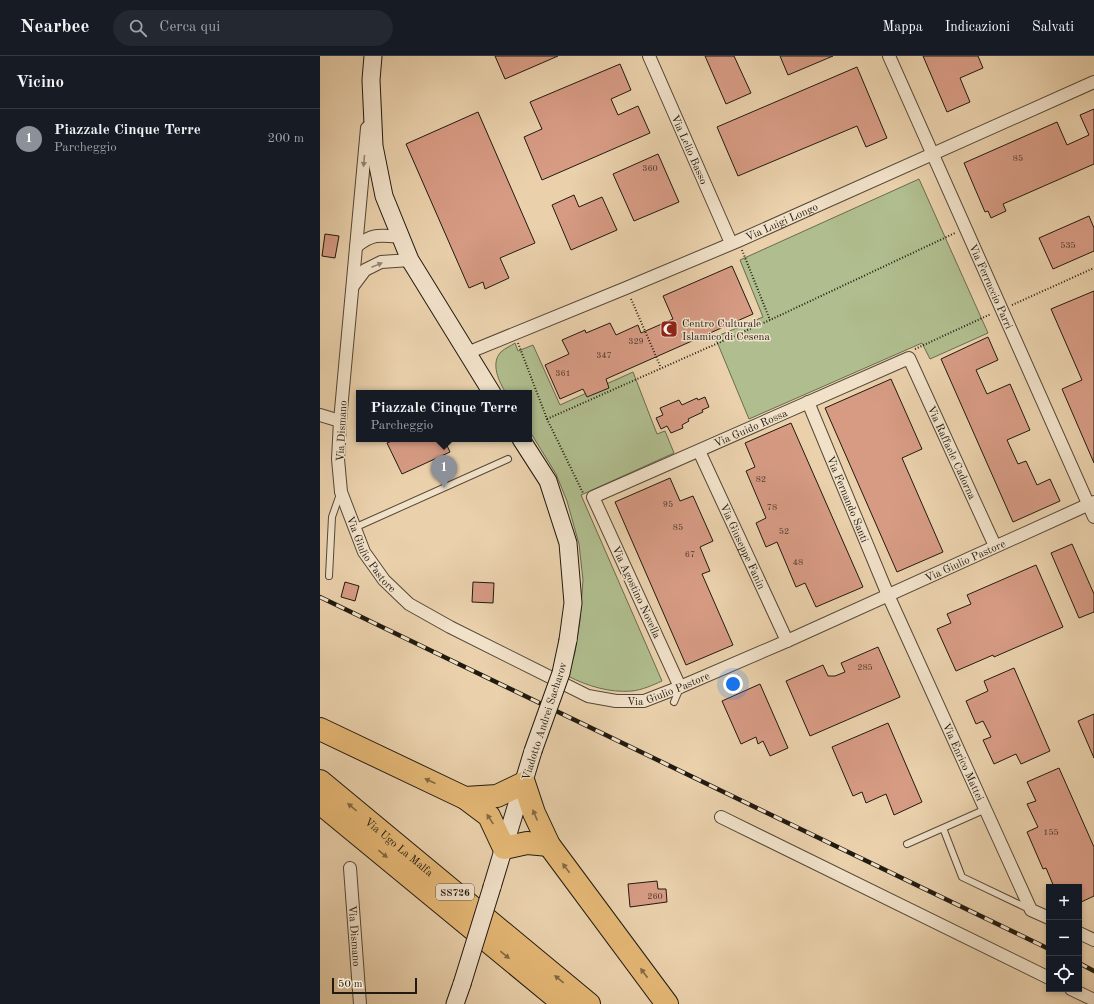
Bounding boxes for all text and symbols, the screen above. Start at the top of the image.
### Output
search box [113,10,393,46]
icon: search [127,17,149,39]
text: Nearbee [20,18,89,37]
text: Cerca qui [159,20,220,35]
text: Mappa [883,20,923,34]
text: Indicazioni [945,20,1010,34]
text: Salvati [1032,20,1074,34]
text: Vicino [16,74,64,91]
street label: Via Lelio Basso [669,114,709,186]
text: Piazzale Cinque Terre [54,123,201,138]
text: 1 [25,132,33,145]
text: 200 m [267,132,304,145]
text: Parcheggio [54,141,117,154]
house number: 85 [1013,154,1023,163]
one-way arrow [360,155,367,167]
house number: 360 [642,164,658,173]
street label: Via Luigi Longo [744,202,820,244]
house number: 535 [1060,241,1076,250]
street label: Via Ferruccio Parri [966,243,1014,331]
one-way arrow [372,261,384,267]
mosque icon: Centro Culturale Islamico di Cesena [659,319,679,339]
place label: Centro Culturale Islamico di Cesena [682,319,771,343]
house number: 329 [628,337,644,346]
house number: 347 [596,351,612,360]
house number: 361 [555,369,571,378]
popup [356,390,532,442]
street label: Via Dismano [335,400,350,462]
text: Piazzale Cinque Terre [371,401,517,416]
street label: Via Raffaele Cadorna [925,404,977,502]
street label: Via Guido Rossa [713,408,790,450]
text: Parcheggio [371,419,433,432]
pin: 1 [431,455,457,488]
street label: Via Fernando Santi [824,455,870,544]
house number: 82 [756,475,766,484]
house number: 95 [663,500,673,509]
street label: Via Giuseppe Fanin [717,503,766,591]
house number: 78 [767,503,777,512]
street label: Via Giulio Pastore [344,515,397,595]
house number: 85 [673,523,683,532]
house number: 52 [779,527,789,536]
street label: Via Giulio Pastore [924,539,1008,585]
street label: Via Agostino Novella [609,545,662,641]
house number: 67 [685,550,695,559]
house number: 48 [793,558,803,567]
street label: Viadotto Andrei Sacharov [521,661,570,782]
house number: 285 [857,663,873,672]
street label: Via Giulio Pastore [627,671,712,708]
your location [723,674,743,694]
street label: Via Enrico Mattei [940,722,985,803]
one-way arrow [424,778,435,784]
one-way arrow [346,802,357,811]
one-way arrow [531,808,537,820]
one-way arrow [486,813,493,824]
street label: Via Ugo La Malfa [362,817,435,880]
house number: 155 [1043,828,1059,837]
one-way arrow [377,850,388,859]
one-way arrow [562,863,570,874]
road number: SS726 [436,884,474,900]
map controls [1046,884,1082,992]
button: + [1046,884,1082,920]
house number: 260 [647,892,663,901]
street label: Via Dismano [346,905,361,967]
button: − [1046,920,1082,956]
one-way arrow [499,950,510,959]
button: locate [1046,956,1082,992]
one-way arrow [640,967,648,978]
one-way arrow [554,975,564,984]
scale bar [332,976,417,995]
text: 50 m [338,979,363,990]

